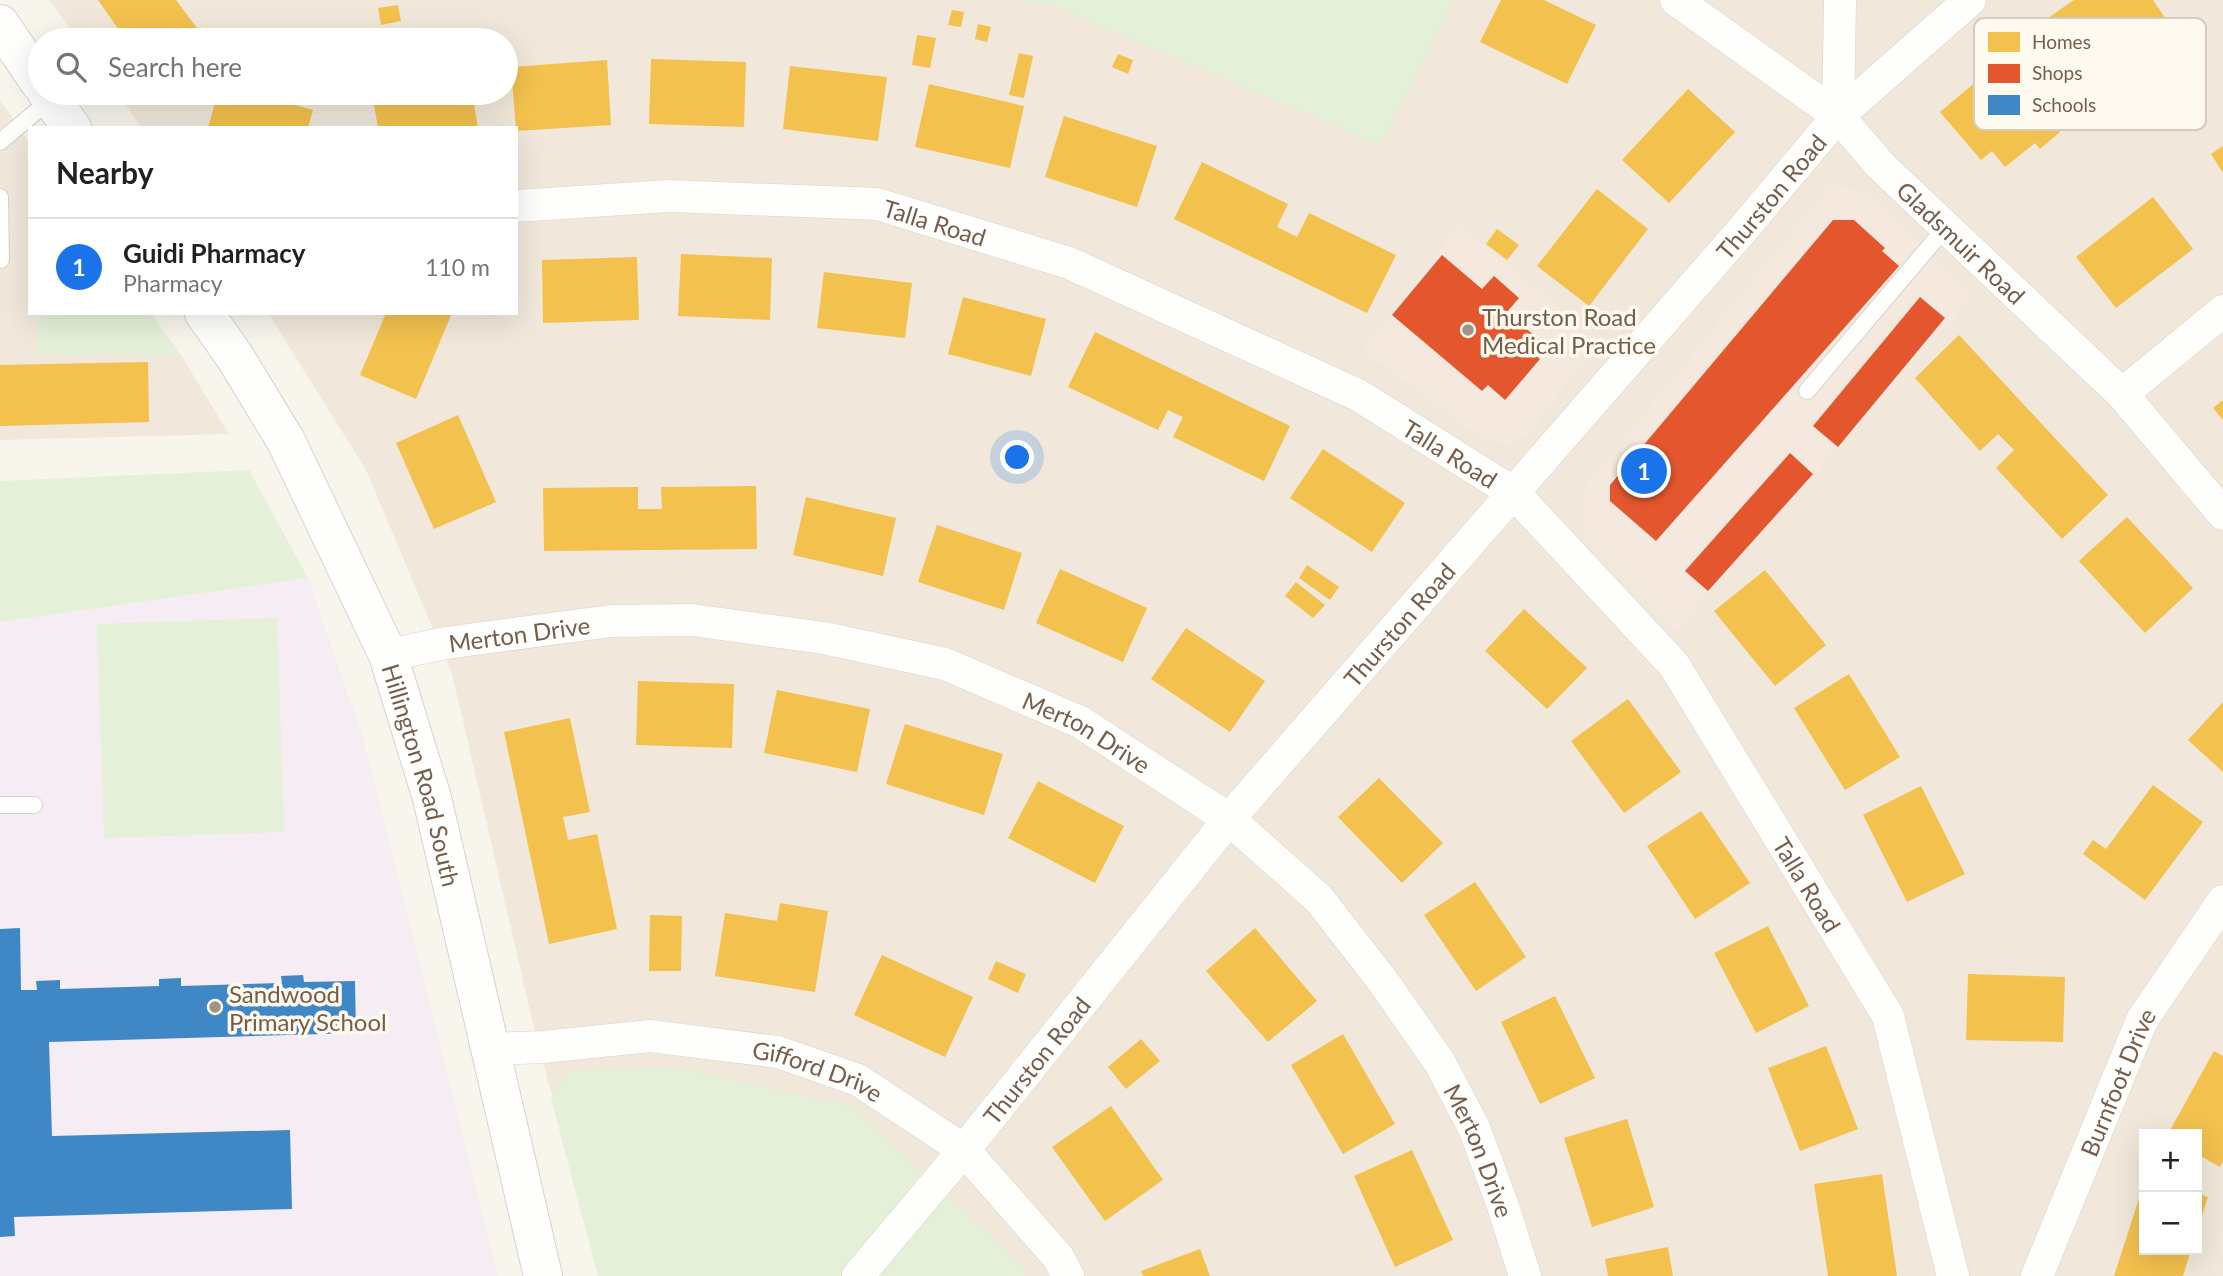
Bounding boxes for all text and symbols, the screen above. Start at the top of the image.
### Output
legend [1974,18,2206,130]
search box [28,28,518,105]
text: Homes [2032,30,2091,53]
icon: search [52,48,90,86]
text: Search here [108,51,242,83]
text: Shops [2032,61,2082,84]
text: Schools [2032,93,2096,116]
street label: Thurston Road [1709,128,1832,265]
text: Nearby [56,154,154,190]
street label: Gladsmuir Road [1891,175,2032,310]
street label: Talla Road [880,192,990,251]
text: Guidi Pharmacy [123,237,305,269]
text: 1 [72,253,86,281]
text: 110 m [425,253,490,281]
text: Pharmacy [123,269,223,297]
place label: Thurston Road Medical Practice [1482,302,1656,359]
marker: Thurston Road Medical Practice [1460,322,1476,338]
street label: Talla Road [1398,412,1503,493]
your location [1000,440,1034,474]
pin: 1 [1621,445,1667,497]
street label: Thurston Road [1337,556,1461,692]
street label: Merton Drive [447,609,592,657]
street label: Hillington Road South [377,660,467,889]
street label: Merton Drive [1018,685,1156,779]
street label: Talla Road [1768,831,1848,937]
place label: Sandwood Primary School [229,979,387,1036]
street label: Thurston Road [976,990,1096,1129]
marker: Sandwood Primary School [207,999,223,1015]
street label: Burnfoot Drive [2073,1002,2161,1160]
street label: Gifford Drive [751,1034,889,1107]
street label: Merton Drive [1439,1079,1520,1221]
map controls [2139,1129,2202,1255]
button: + [2139,1129,2202,1192]
button: − [2139,1192,2202,1255]

